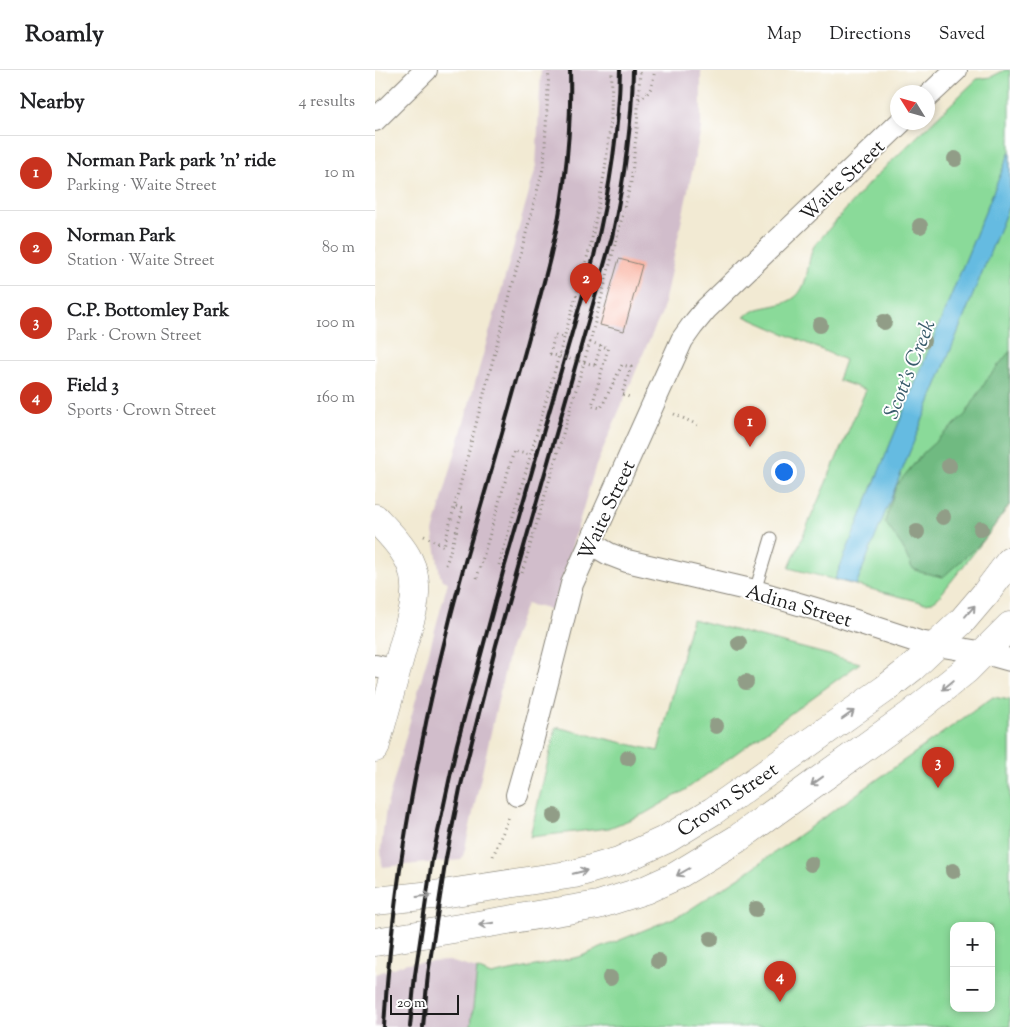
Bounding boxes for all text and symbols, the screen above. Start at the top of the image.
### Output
text: Roamly [25,18,104,52]
text: Map [767,22,802,48]
text: Directions [830,22,911,48]
text: Saved [939,22,985,48]
north arrow [890,85,935,130]
text: Nearby [20,88,85,118]
text: 4 results [299,91,355,114]
street label: Waite Street [795,134,893,230]
text: Norman Park park 'n' ride [67,148,276,175]
text: 1 [33,162,39,185]
text: 10 m [325,162,355,185]
text: Parking · Waite Street [67,175,216,198]
text: Norman Park [67,223,176,250]
text: 2 [32,237,40,260]
text: 80 m [322,237,355,260]
text: Station · Waite Street [67,250,215,273]
pin: 2 [570,263,602,304]
text: C.P. Bottomley Park [67,298,229,325]
text: 3 [33,312,39,335]
text: 100 m [316,312,355,335]
water label: Scott's Creek [877,315,944,424]
text: Park · Crown Street [67,325,202,348]
text: Field 3 [67,373,119,400]
text: 4 [32,387,40,410]
text: 160 m [317,387,355,410]
text: Sports · Crown Street [67,400,216,423]
pin: 1 [734,406,766,447]
street label: Waite Street [572,456,644,566]
your location [771,459,797,485]
street label: Adina Street [742,578,855,636]
one-way arrow [965,604,976,617]
one-way arrow [942,680,955,691]
one-way arrow [841,710,855,720]
pin: 3 [922,747,954,788]
street label: Crown Street [672,756,785,846]
one-way arrow [810,776,824,786]
one-way arrow [572,867,588,876]
one-way arrow [676,868,690,878]
one-way arrow [415,891,431,901]
one-way arrow [478,919,494,929]
map controls [950,922,995,1012]
button: + [950,922,995,967]
pin: 4 [764,961,796,1002]
button: − [950,967,995,1012]
scale bar [390,992,459,1015]
text: 20 m [397,994,426,1014]

